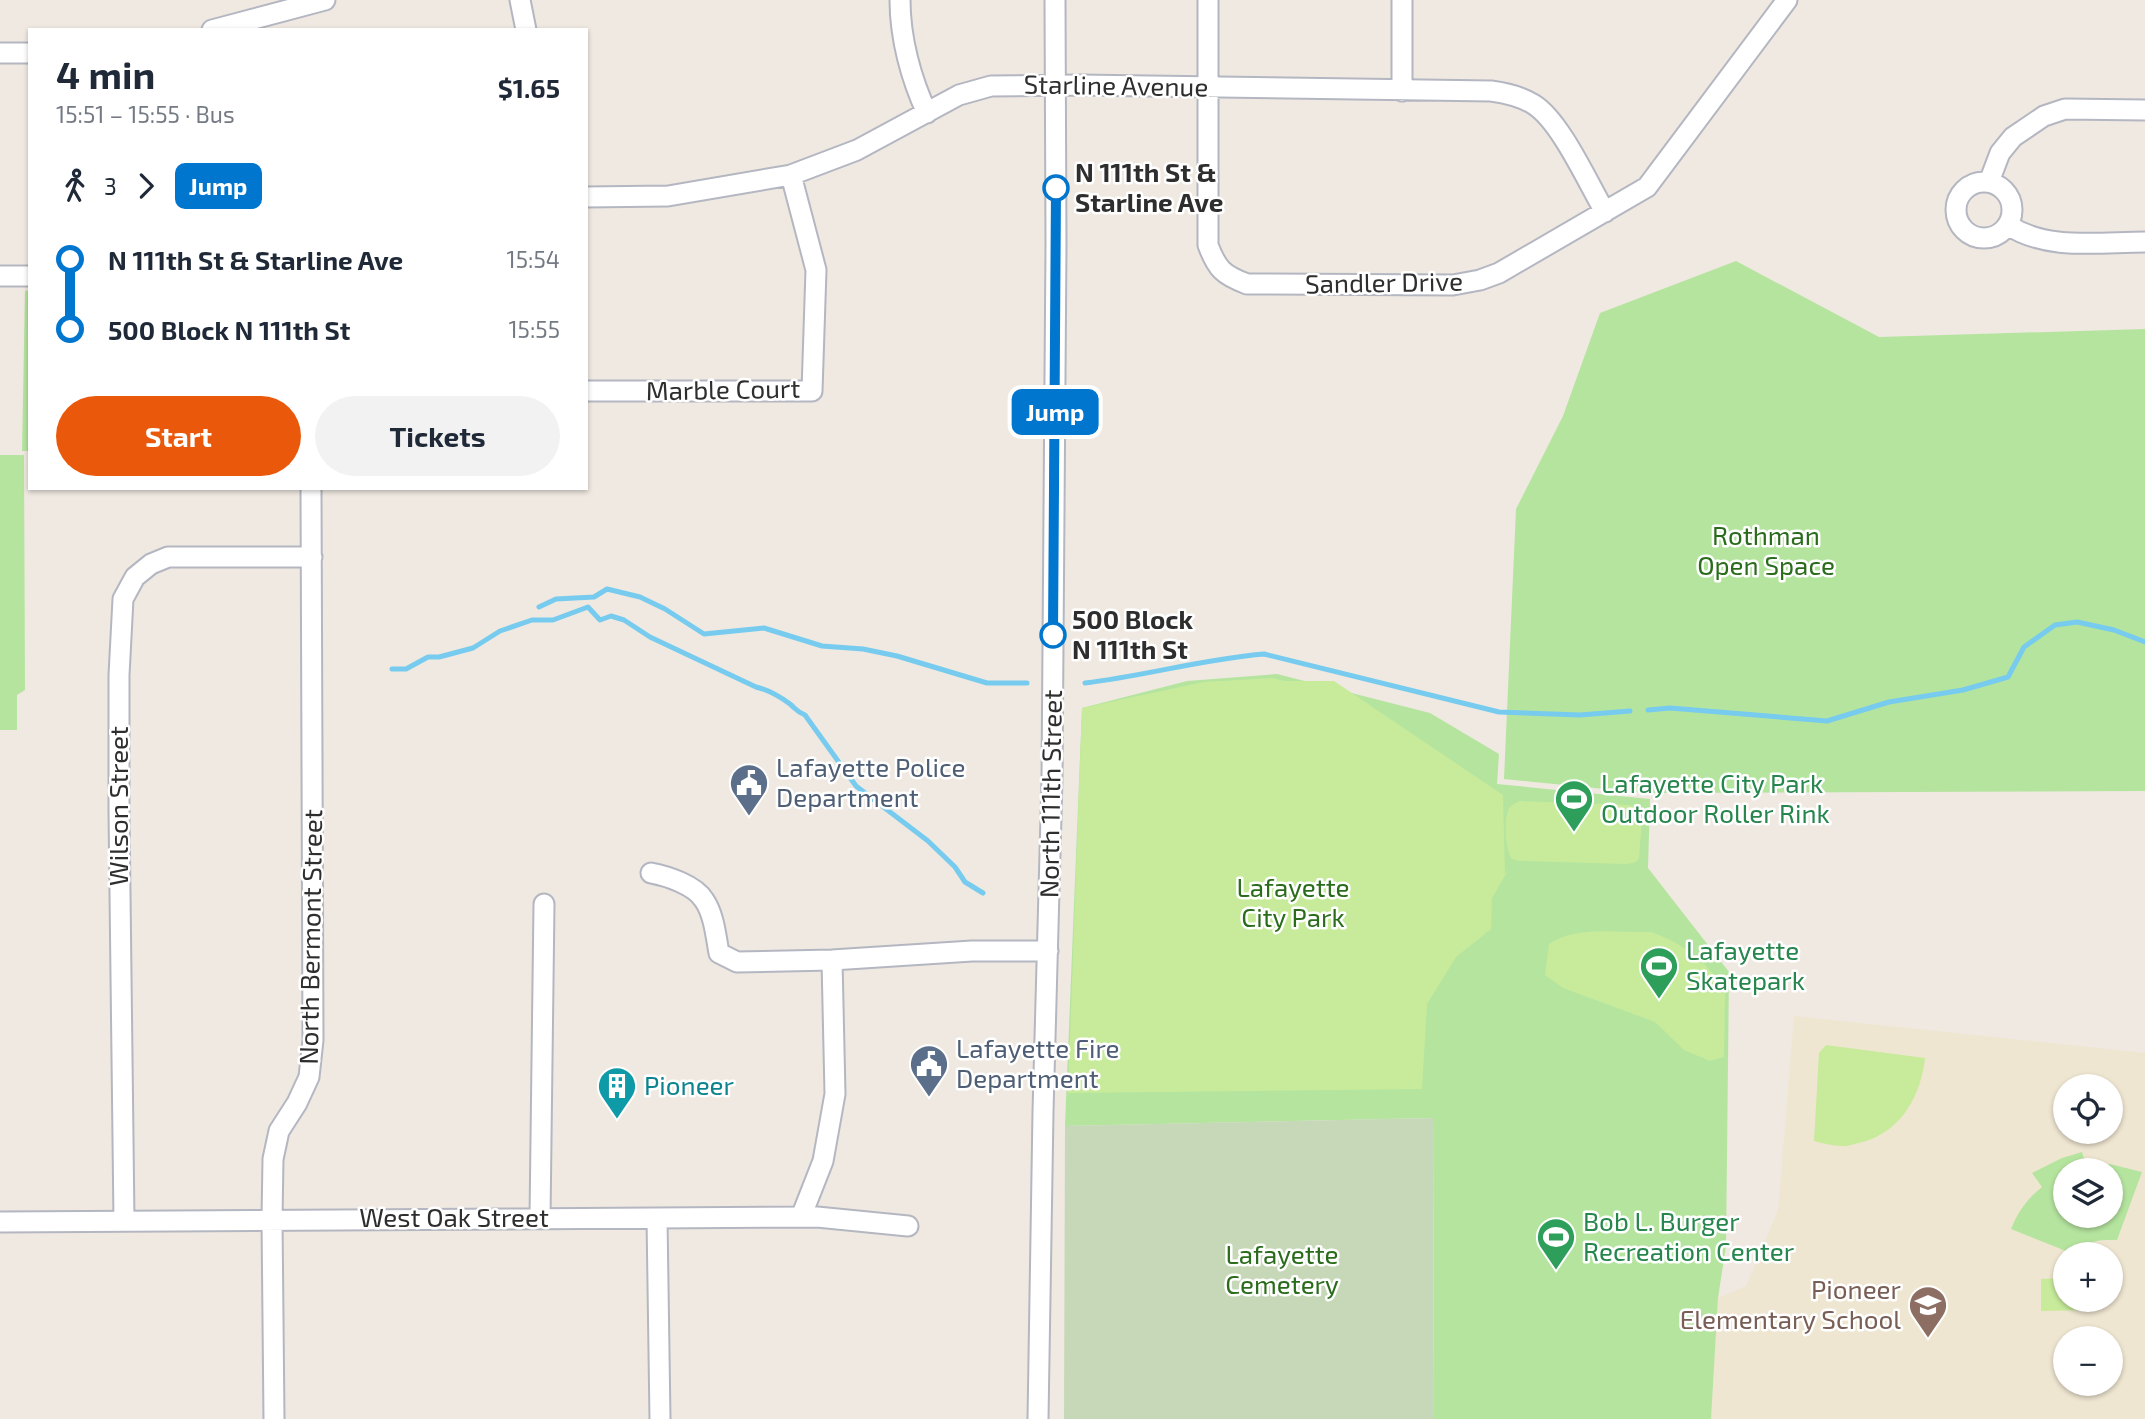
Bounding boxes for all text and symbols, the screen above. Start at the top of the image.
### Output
text: 4 min [56,51,155,97]
street label: Starline Avenue [1023,67,1209,102]
text: $1.65 [498,72,560,103]
text: 15:51 – 15:55 · Bus [56,100,235,128]
place label: N 111th St & Starline Ave [1075,156,1223,217]
icon: walk [56,167,94,205]
icon: forward [127,167,165,205]
text: Jump [189,171,248,200]
text: 3 [104,172,117,200]
marker: N 111th St & Starline Ave [1043,175,1069,201]
text: N 111th St & Starline Ave [108,244,403,275]
text: 15:54 [507,245,560,273]
street label: Sandler Drive [1305,265,1463,298]
text: 500 Block N 111th St [108,314,350,345]
text: 15:55 [508,315,560,343]
street label: Marble Court [645,372,801,405]
line badge: Jump [1006,389,1104,435]
button: Start [56,396,301,476]
button: Tickets [315,396,560,476]
text: Jump [1026,397,1084,426]
park label: Rothman Open Space [1697,519,1835,580]
place label: 500 Block N 111th St [1072,603,1194,664]
marker: 500 Block N 111th St [1040,622,1066,648]
street label: North 111th Street [1032,689,1067,898]
street label: Wilson Street [102,726,133,886]
place label: Lafayette Police Department [776,751,966,812]
public building icon: Lafayette Police Department [728,762,770,817]
place label: Lafayette City Park Outdoor Roller Rink [1601,767,1830,828]
sports icon: Lafayette City Park Outdoor Roller Rink [1553,778,1595,833]
street label: North Bermont Street [292,809,327,1065]
park label: Lafayette City Park [1236,871,1350,932]
place label: Lafayette Skatepark [1686,934,1805,995]
sports icon: Lafayette Skatepark [1638,945,1680,1000]
place label: Lafayette Fire Department [956,1032,1119,1093]
public building icon: Lafayette Fire Department [908,1043,950,1098]
building icon: Pioneer [596,1065,638,1120]
place label: Pioneer [644,1069,734,1100]
map controls [2053,1074,2123,1396]
button: locate [2053,1074,2123,1144]
button: layers [2053,1158,2123,1228]
street label: West Oak Street [359,1201,549,1232]
place label: Bob L. Burger Recreation Center [1583,1205,1794,1266]
sports icon: Bob L. Burger Recreation Center [1535,1216,1577,1271]
park label: Lafayette Cemetery [1225,1238,1339,1299]
button: + [2053,1242,2123,1312]
place label: Pioneer Elementary School [1680,1273,1901,1334]
school or university icon: Pioneer Elementary School [1907,1284,1949,1339]
button: − [2053,1326,2123,1396]

